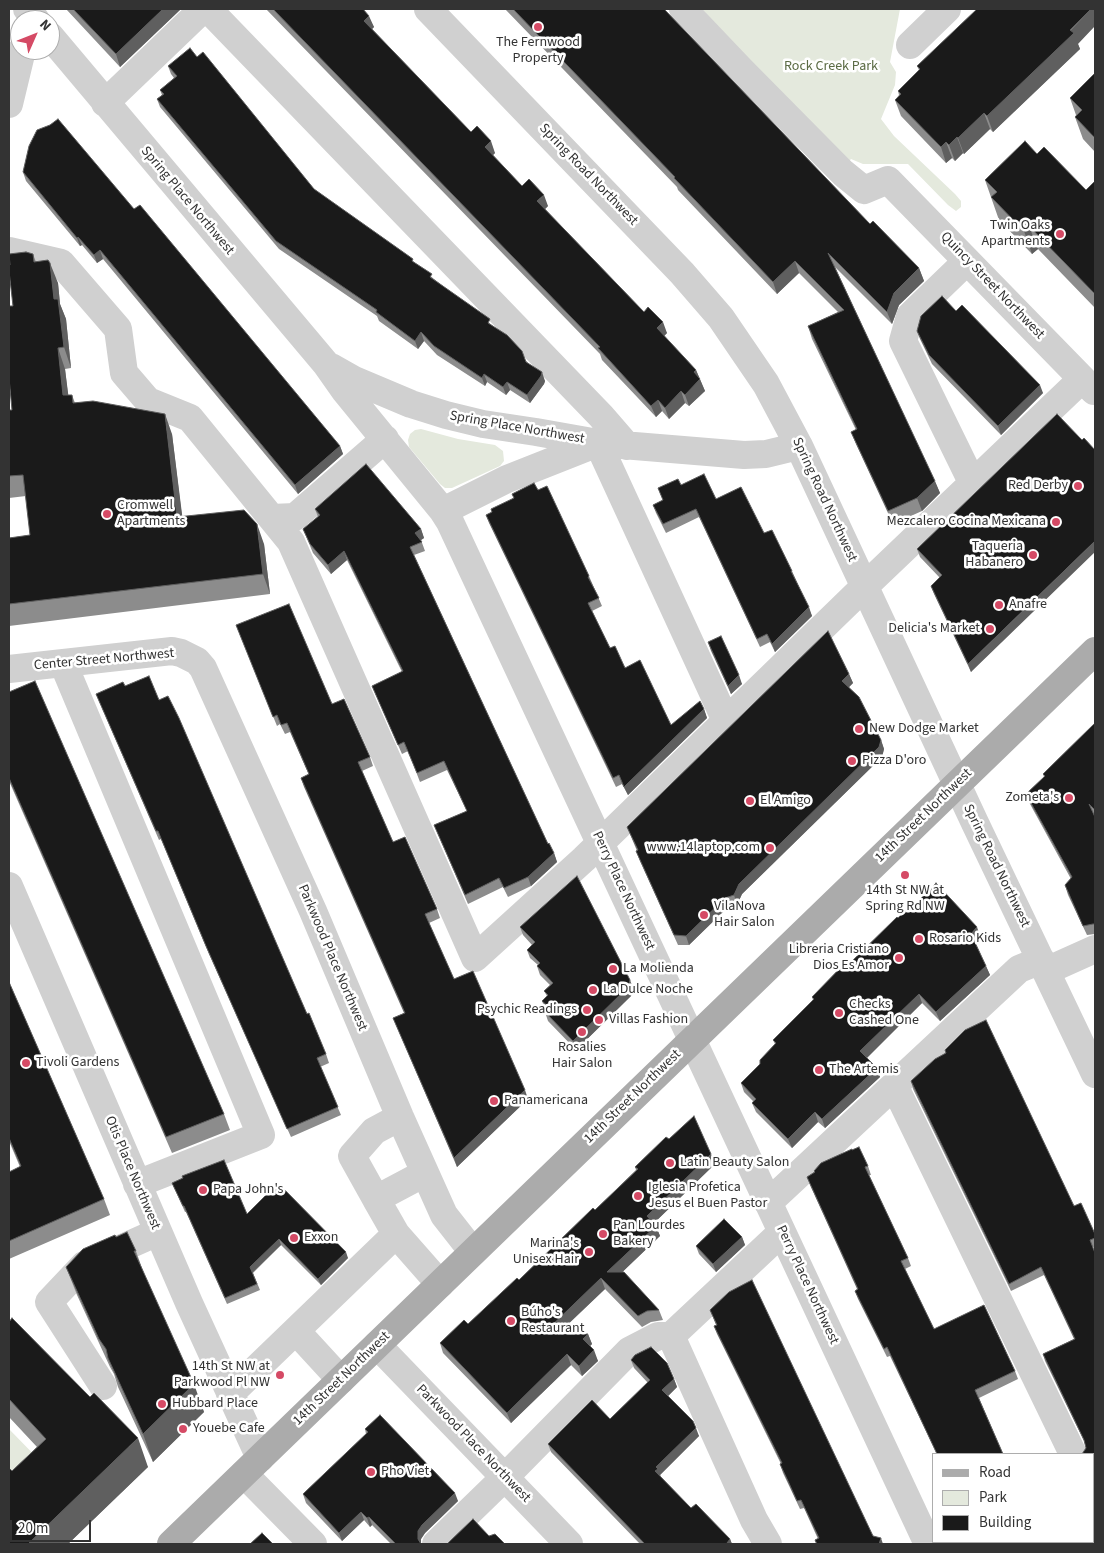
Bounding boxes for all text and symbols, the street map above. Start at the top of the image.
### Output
north arrow [10,10,60,60]
text: N [35,15,55,36]
marker: The Fernwood Property [532,21,544,33]
place label: The Fernwood Property [496,35,580,68]
park label: Rock Creek Park [784,59,878,75]
street label: Spring Road Northwest [535,121,641,229]
street label: Spring Place Northwest [137,143,237,259]
place label: Twin Oaks Apartments [982,218,1050,250]
marker: Twin Oaks Apartments [1054,228,1066,240]
street label: Quincy Street Northwest [936,229,1048,343]
street label: Spring Place Northwest [448,408,586,448]
street label: Spring Road Northwest [788,435,860,565]
place label: Red Derby [1008,478,1068,494]
marker: Red Derby [1072,480,1084,492]
place label: Cromwell Apartments [117,498,185,530]
marker: Cromwell Apartments [101,508,113,520]
place label: Mezcalero Cocina Mexicana [887,514,1046,530]
marker: Mezcalero Cocina Mexicana [1050,516,1062,528]
place label: Taqueria Habanero [965,539,1023,572]
marker: Taqueria Habanero [1027,549,1039,561]
place label: Anafre [1009,597,1047,613]
marker: Anafre [993,599,1005,611]
place label: Delicia's Market [888,621,980,637]
marker: Delicia's Market [984,623,996,635]
street label: Center Street Northwest [33,645,175,675]
place label: New Dodge Market [869,721,979,737]
marker: New Dodge Market [853,723,865,735]
place label: Pizza D'oro [862,753,926,769]
marker: Pizza D'oro [846,755,858,767]
street label: 14th Street Northwest [872,765,976,867]
place label: Zometa's [1005,790,1059,806]
marker: Zometa's [1063,792,1075,804]
place label: El Amigo [760,793,811,809]
marker: El Amigo [744,795,756,807]
street label: Spring Road Northwest [959,802,1033,930]
street label: Perry Place Northwest [588,829,658,953]
place label: www.14laptop.com [646,840,760,856]
marker: www.14laptop.com [764,842,776,854]
marker: 14th St NW at Spring Rd NW [899,869,911,881]
street label: Parkwood Place Northwest [294,882,370,1034]
place label: 14th St NW at Spring Rd NW [865,883,945,916]
place label: VilaNova Hair Salon [714,899,775,932]
marker: VilaNova Hair Salon [698,909,710,921]
place label: Rosario Kids [929,931,1001,947]
marker: Rosario Kids [913,933,925,945]
place label: Libreria Cristiano Dios Es Amor [789,942,889,974]
marker: Libreria Cristiano Dios Es Amor [893,952,905,964]
place label: La Molienda [623,961,694,977]
marker: La Molienda [607,963,619,975]
place label: La Dulce Noche [603,982,693,998]
marker: La Dulce Noche [587,984,599,996]
place label: Checks Cashed One [849,997,919,1030]
place label: Psychic Readings [477,1002,577,1018]
marker: Psychic Readings [581,1004,593,1016]
marker: Checks Cashed One [833,1007,845,1019]
place label: Villas Fashion [609,1012,688,1028]
marker: Villas Fashion [593,1014,605,1026]
marker: Rosalies Hair Salon [576,1026,588,1038]
place label: Rosalies Hair Salon [552,1040,612,1072]
street label: 14th Street Northwest [581,1046,685,1148]
place label: Tivoli Gardens [36,1055,119,1071]
marker: Tivoli Gardens [20,1057,32,1069]
place label: The Artemis [829,1062,899,1078]
marker: The Artemis [813,1064,825,1076]
place label: Panamericana [504,1093,588,1109]
marker: Panamericana [488,1095,500,1107]
street label: Otis Place Northwest [101,1114,163,1232]
place label: Latin Beauty Salon [680,1155,789,1171]
marker: Latin Beauty Salon [664,1157,676,1169]
place label: Iglesia Profetica Jesus el Buen Pastor [648,1180,767,1212]
place label: Papa John's [213,1182,283,1198]
marker: Papa John's [197,1184,209,1196]
marker: Iglesia Profetica Jesus el Buen Pastor [632,1190,644,1202]
place label: Pan Lourdes Bakery [613,1218,685,1250]
street label: Perry Place Northwest [772,1223,842,1347]
marker: Pan Lourdes Bakery [597,1228,609,1240]
place label: Exxon [304,1230,338,1246]
marker: Exxon [288,1232,300,1244]
place label: Marina's Unisex Hair [513,1236,579,1268]
marker: Marina's Unisex Hair [583,1246,595,1258]
place label: Búho's Restaurant [521,1305,584,1338]
marker: Búho's Restaurant [505,1315,517,1327]
street label: 14th Street Northwest [290,1328,394,1430]
place label: 14th St NW at Parkwood Pl NW [174,1359,270,1391]
marker: 14th St NW at Parkwood Pl NW [274,1369,286,1381]
street label: Parkwood Place Northwest [412,1382,534,1506]
place label: Hubbard Place [172,1396,258,1412]
marker: Hubbard Place [156,1398,168,1410]
place label: Youebe Cafe [193,1421,265,1437]
marker: Youebe Cafe [177,1423,189,1435]
legend [932,1453,1094,1543]
text: Road [979,1462,1011,1483]
place label: Pho Viet [381,1464,429,1480]
marker: Pho Viet [365,1466,377,1478]
text: Park [979,1487,1007,1508]
scale bar [12,1510,94,1542]
text: Building [979,1512,1031,1533]
text: 20 m [18,1518,48,1539]

